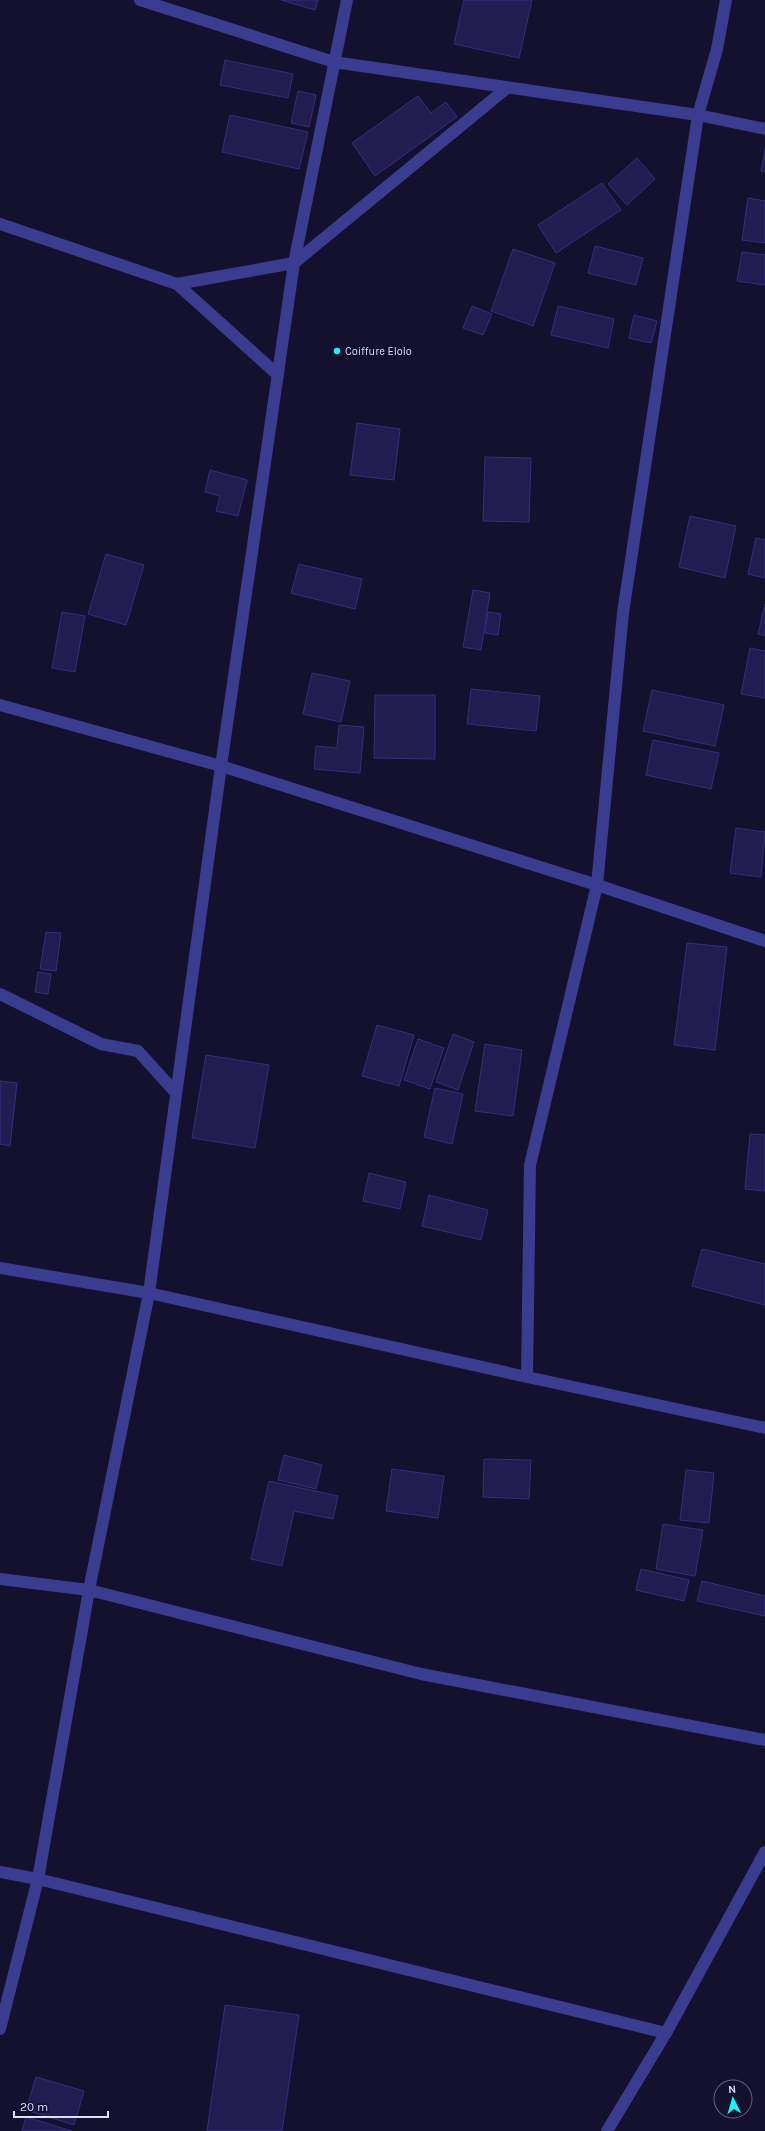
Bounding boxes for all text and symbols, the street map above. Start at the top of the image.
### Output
place label: Coiffure Elolo [345,345,412,358]
marker: Coiffure Elolo [332,346,342,356]
north arrow [713,2079,753,2119]
text: N [728,2083,737,2096]
scale bar [14,2093,108,2119]
text: 20 m [20,2100,48,2114]

